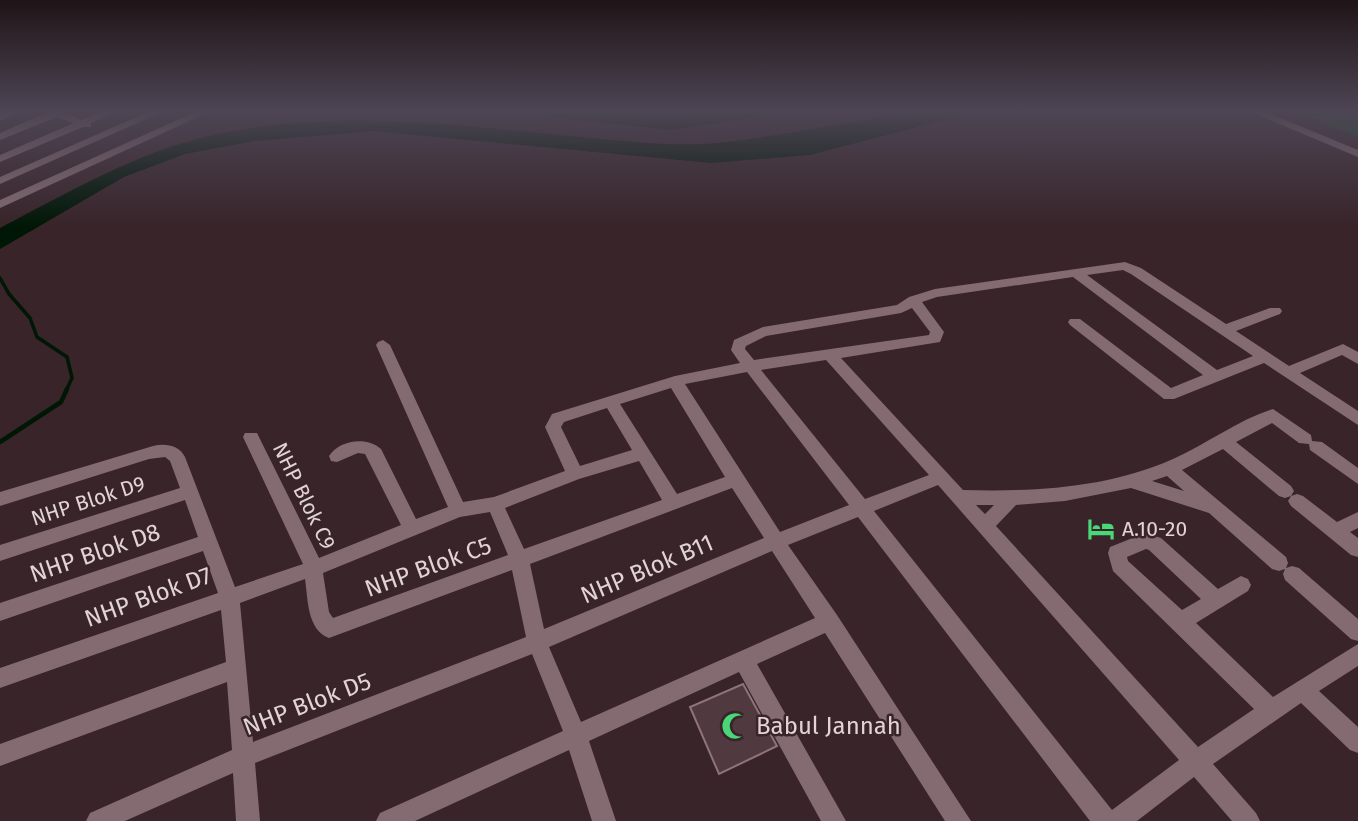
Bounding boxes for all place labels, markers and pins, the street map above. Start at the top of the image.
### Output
hotel icon: A.10-20 [1086,514,1116,544]
place label: A.10-20 [1122,516,1187,542]
mosque icon: Babul Jannah [720,711,750,741]
place label: Babul Jannah [756,712,901,740]

